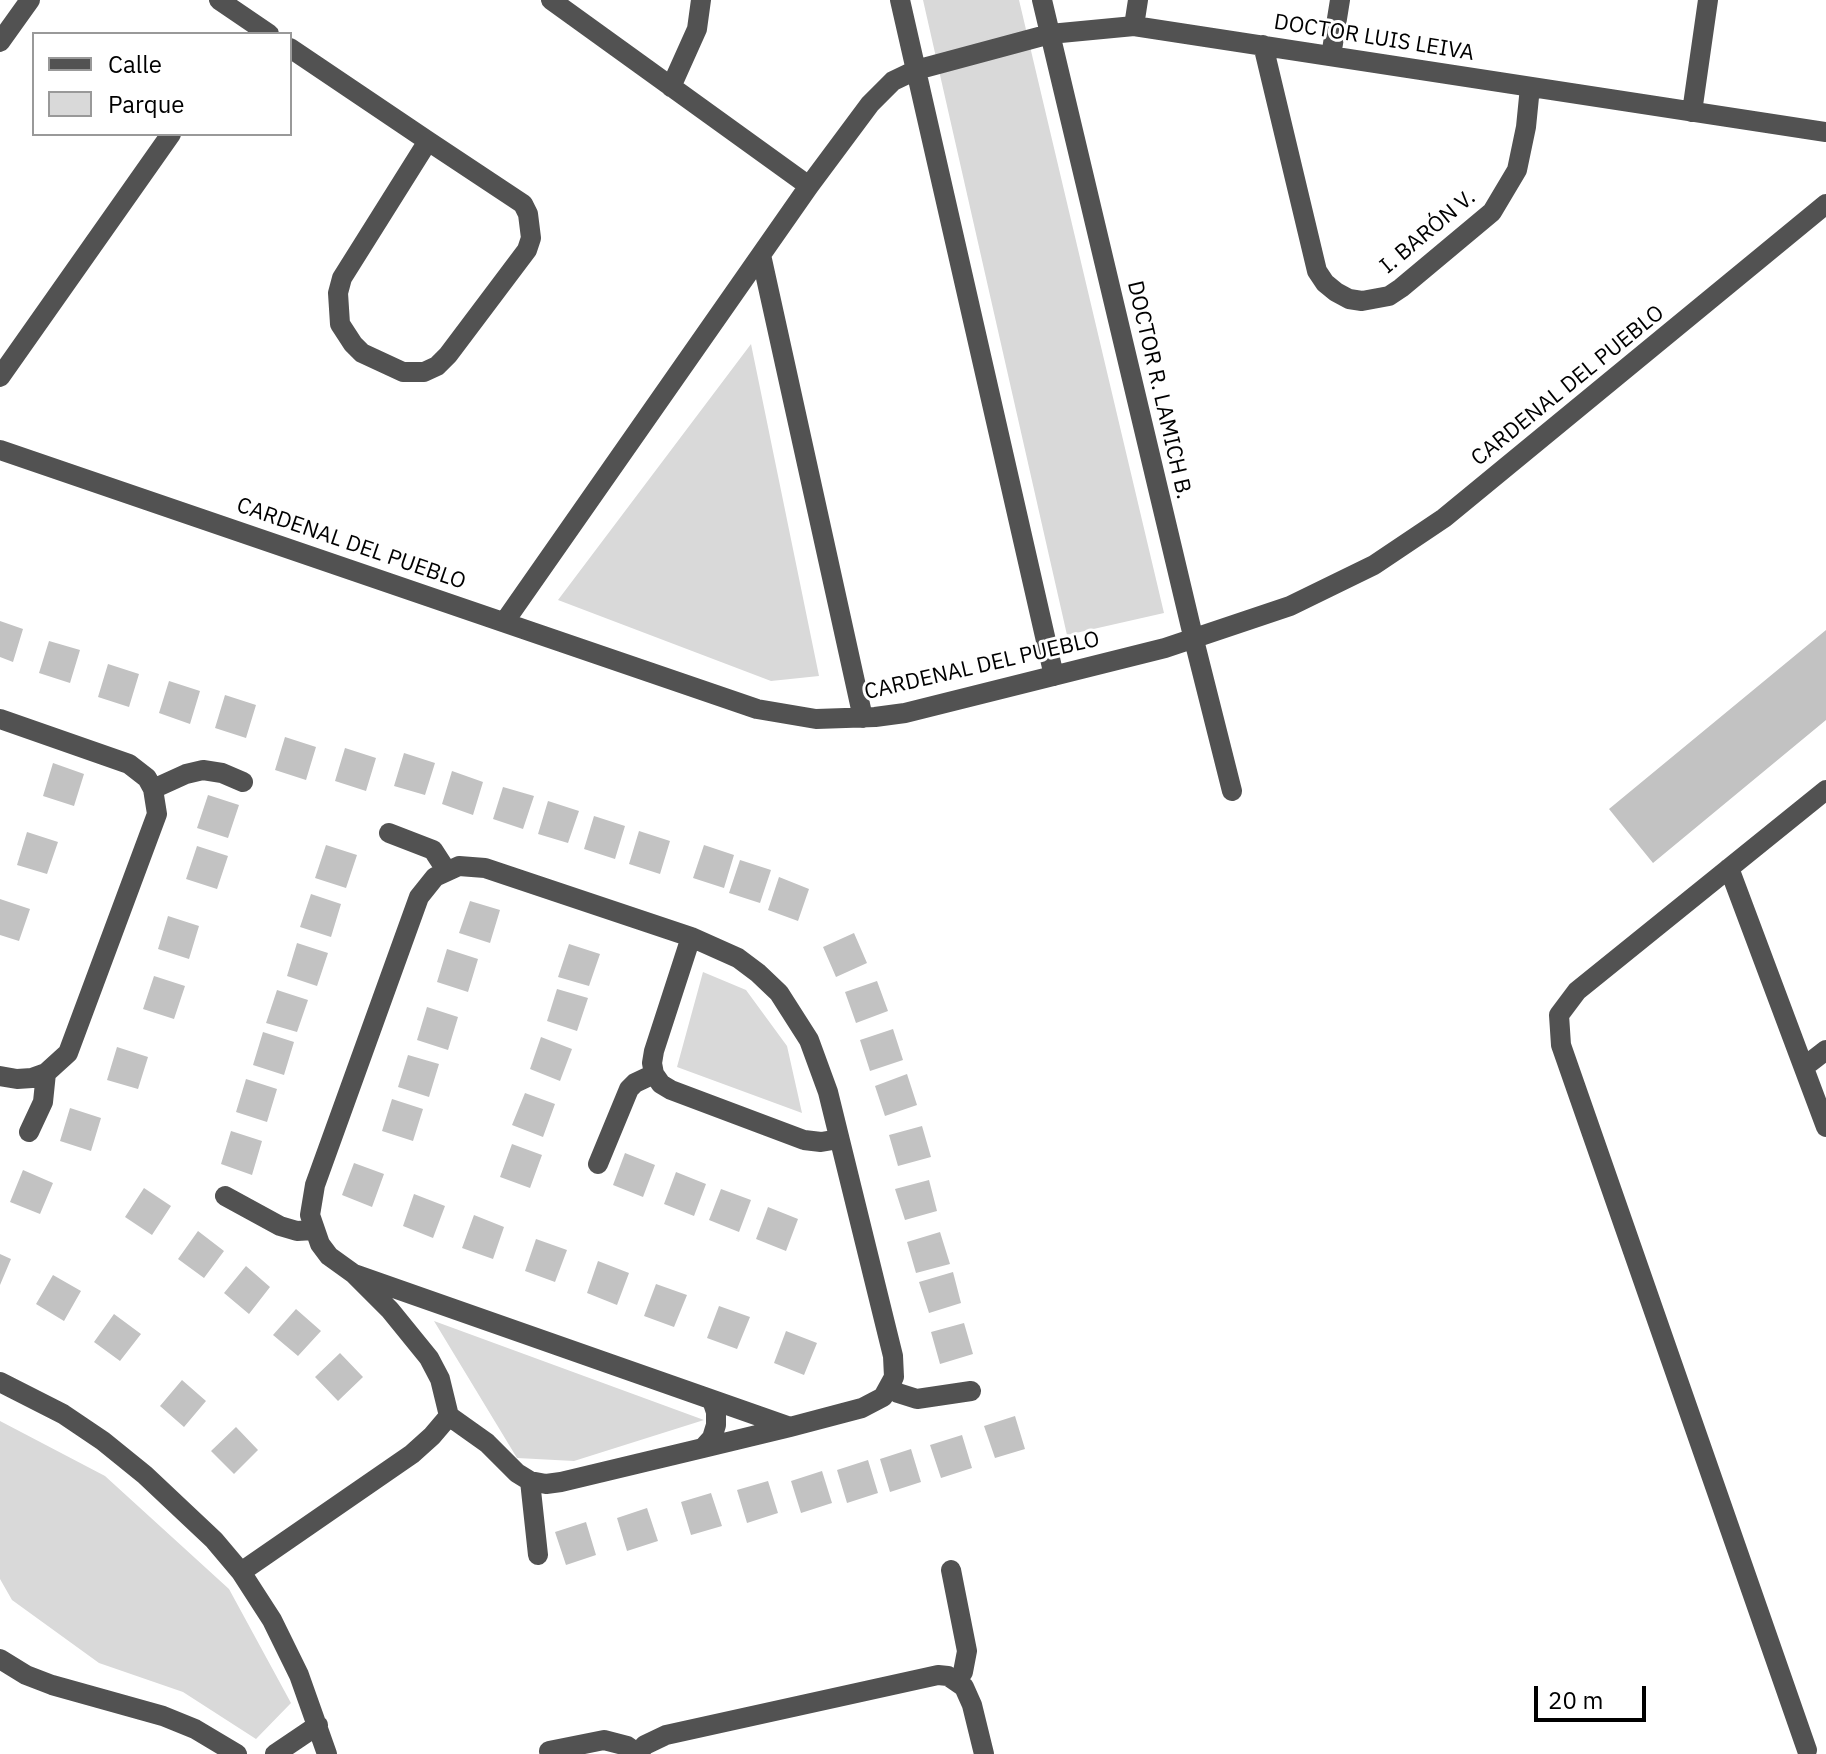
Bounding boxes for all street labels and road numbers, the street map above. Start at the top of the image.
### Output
street label: DOCTOR LUIS LEIVA [1272,9,1476,67]
street label: I. BARÓN V. [1375,184,1481,280]
street label: DOCTOR R. LAMICH B. [1121,278,1197,502]
street label: CARDENAL DEL PUEBLO [1466,300,1670,472]
street label: CARDENAL DEL PUEBLO [233,492,469,596]
street label: CARDENAL DEL PUEBLO [862,626,1102,706]

